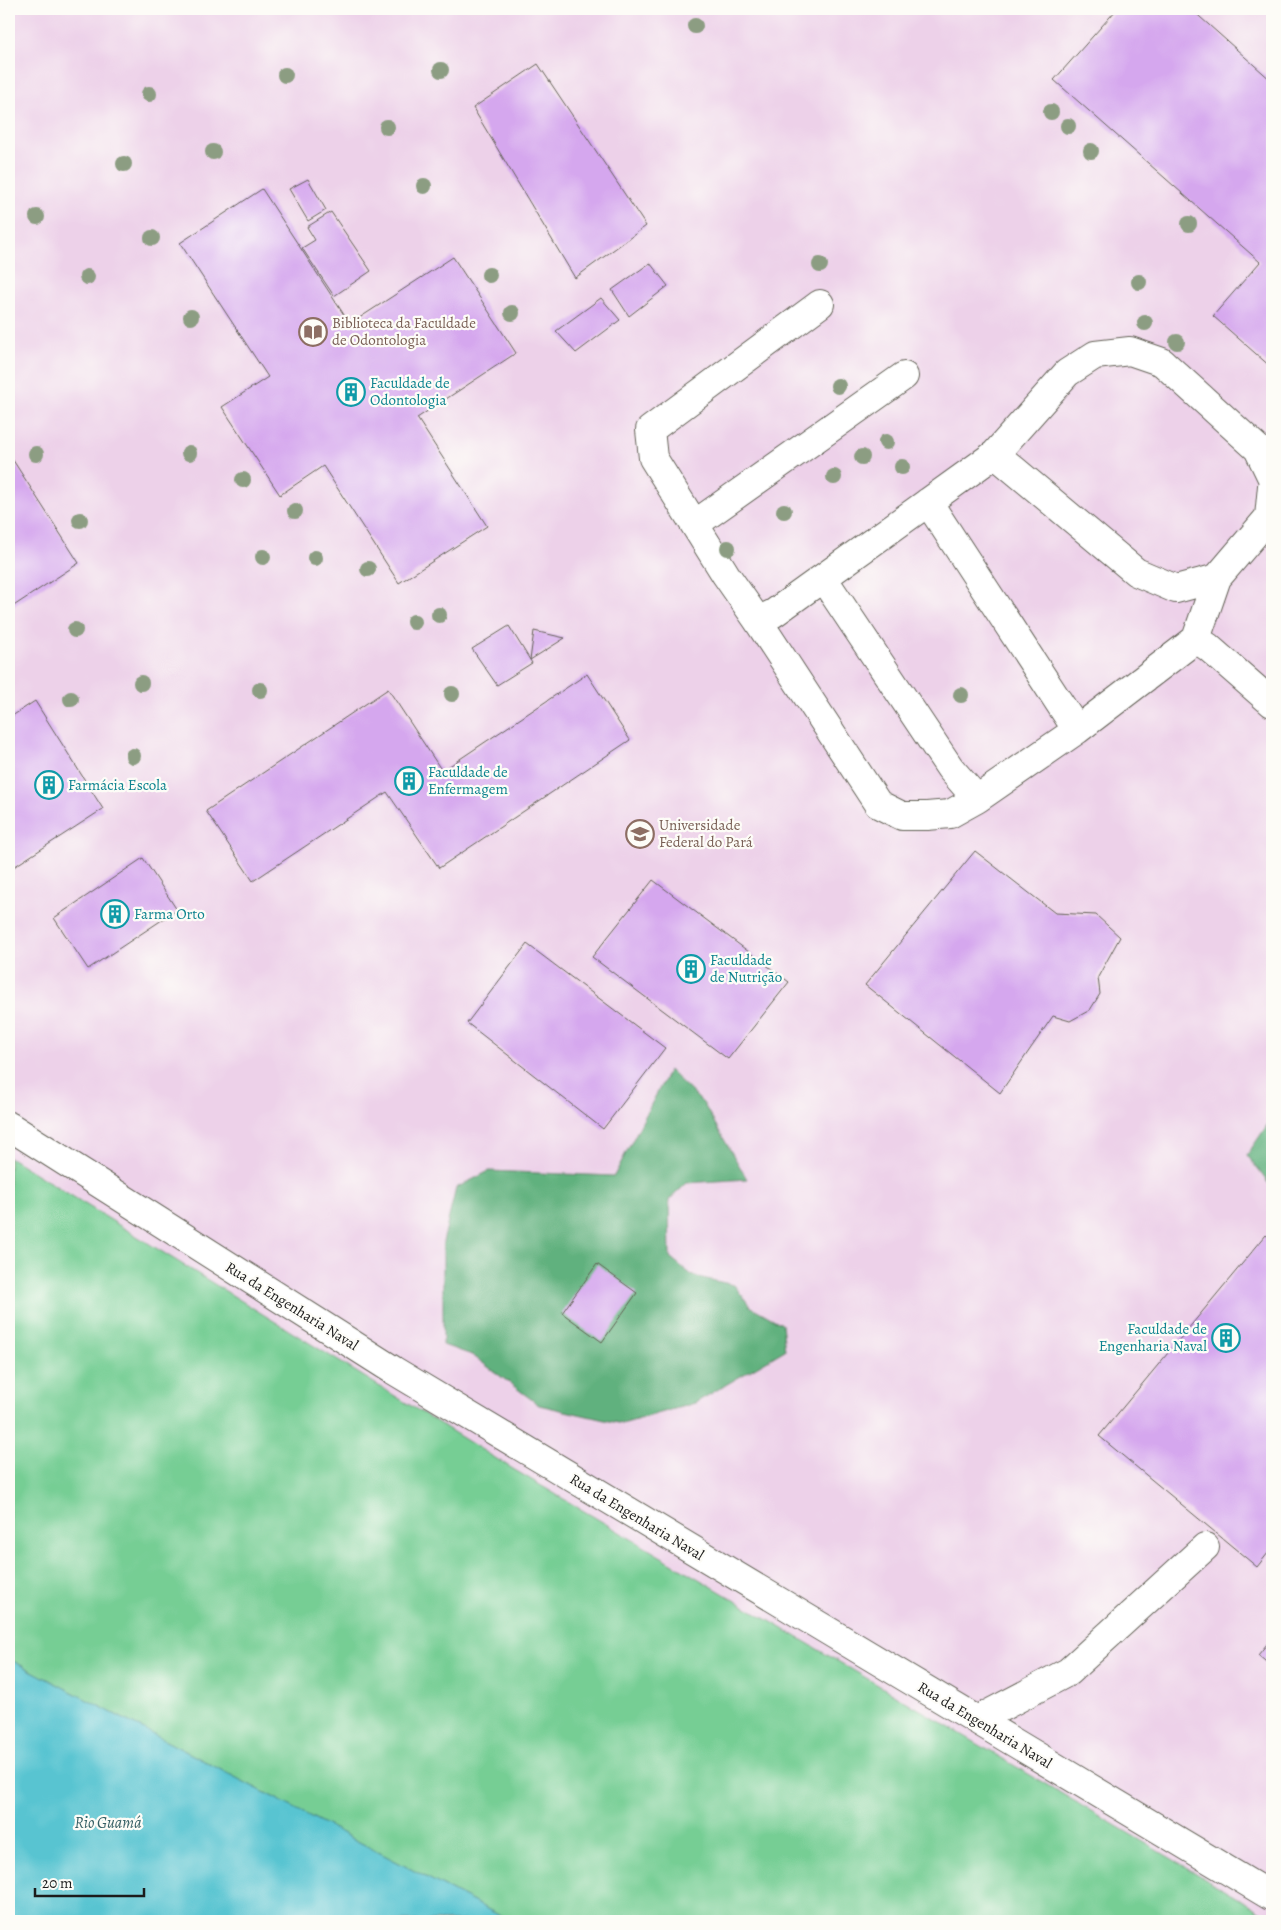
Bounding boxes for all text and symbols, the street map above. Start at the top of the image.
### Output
place label: Biblioteca da Faculdade de Odontologia [332,313,476,350]
library icon: Biblioteca da Faculdade de Odontologia [298,317,328,347]
place label: Faculdade de Odontologia [370,373,450,410]
building icon: Faculdade de Odontologia [336,377,366,407]
place label: Faculdade de Enfermagem [428,762,508,799]
building icon: Faculdade de Enfermagem [394,766,424,796]
building icon: Farmácia Escola [34,770,64,800]
place label: Farmácia Escola [68,775,167,795]
place label: Universidade Federal do Pará [659,815,753,852]
school or university icon: Universidade Federal do Pará [625,819,655,849]
building icon: Farma Orto [100,899,130,929]
place label: Farma Orto [134,904,205,924]
place label: Faculdade de Nutrição [710,950,782,987]
building icon: Faculdade de Nutrição [676,954,706,984]
street label: Rua da Engenharia Naval [222,1257,363,1355]
place label: Faculdade de Engenharia Naval [1099,1319,1207,1356]
building icon: Faculdade de Engenharia Naval [1211,1323,1241,1353]
street label: Rua da Engenharia Naval [566,1469,708,1565]
street label: Rua da Engenharia Naval [914,1677,1056,1773]
water label: Rio Guamá [74,1812,142,1834]
scale bar [35,1865,144,1897]
text: 20 m [42,1873,73,1893]

